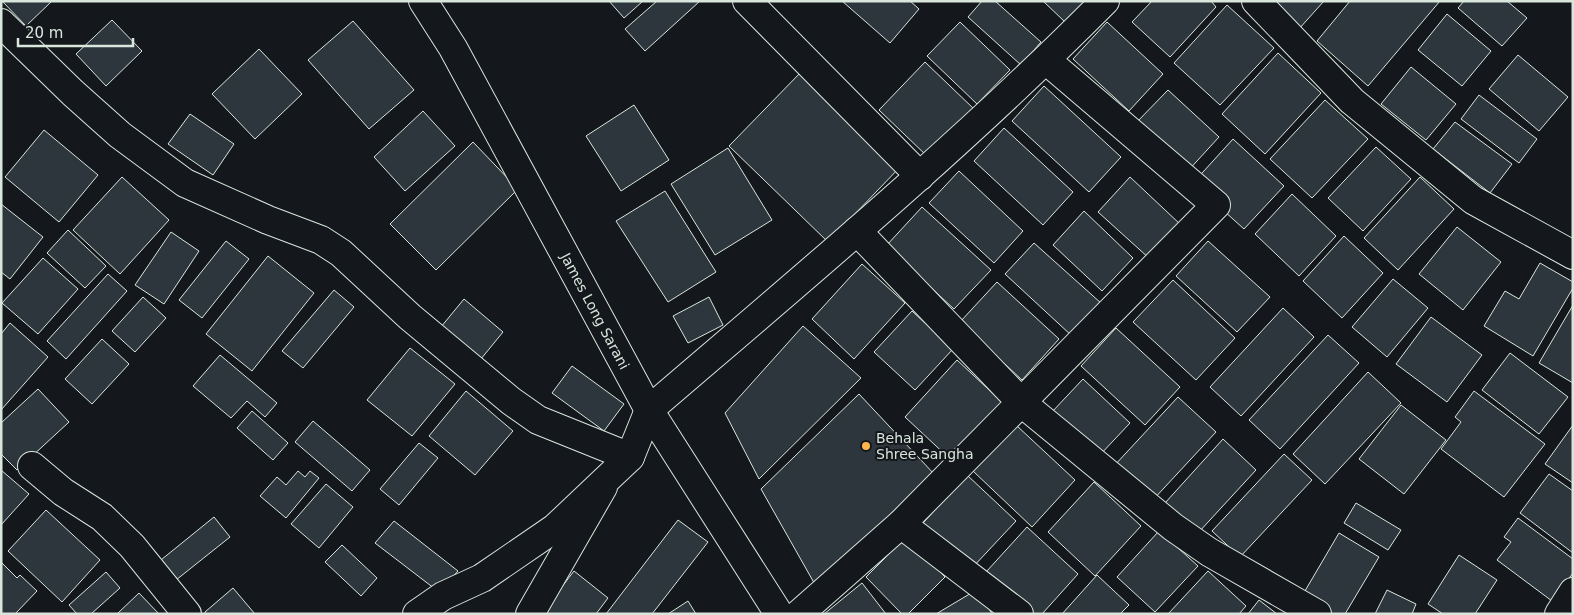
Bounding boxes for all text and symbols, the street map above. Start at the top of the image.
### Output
scale bar [18,15,132,47]
text: 20 m [25,24,63,42]
street label: James Long Sarani [557,249,632,372]
place label: Behala Shree Sangha [876,430,974,462]
marker: Behala Shree Sangha [860,440,872,452]

